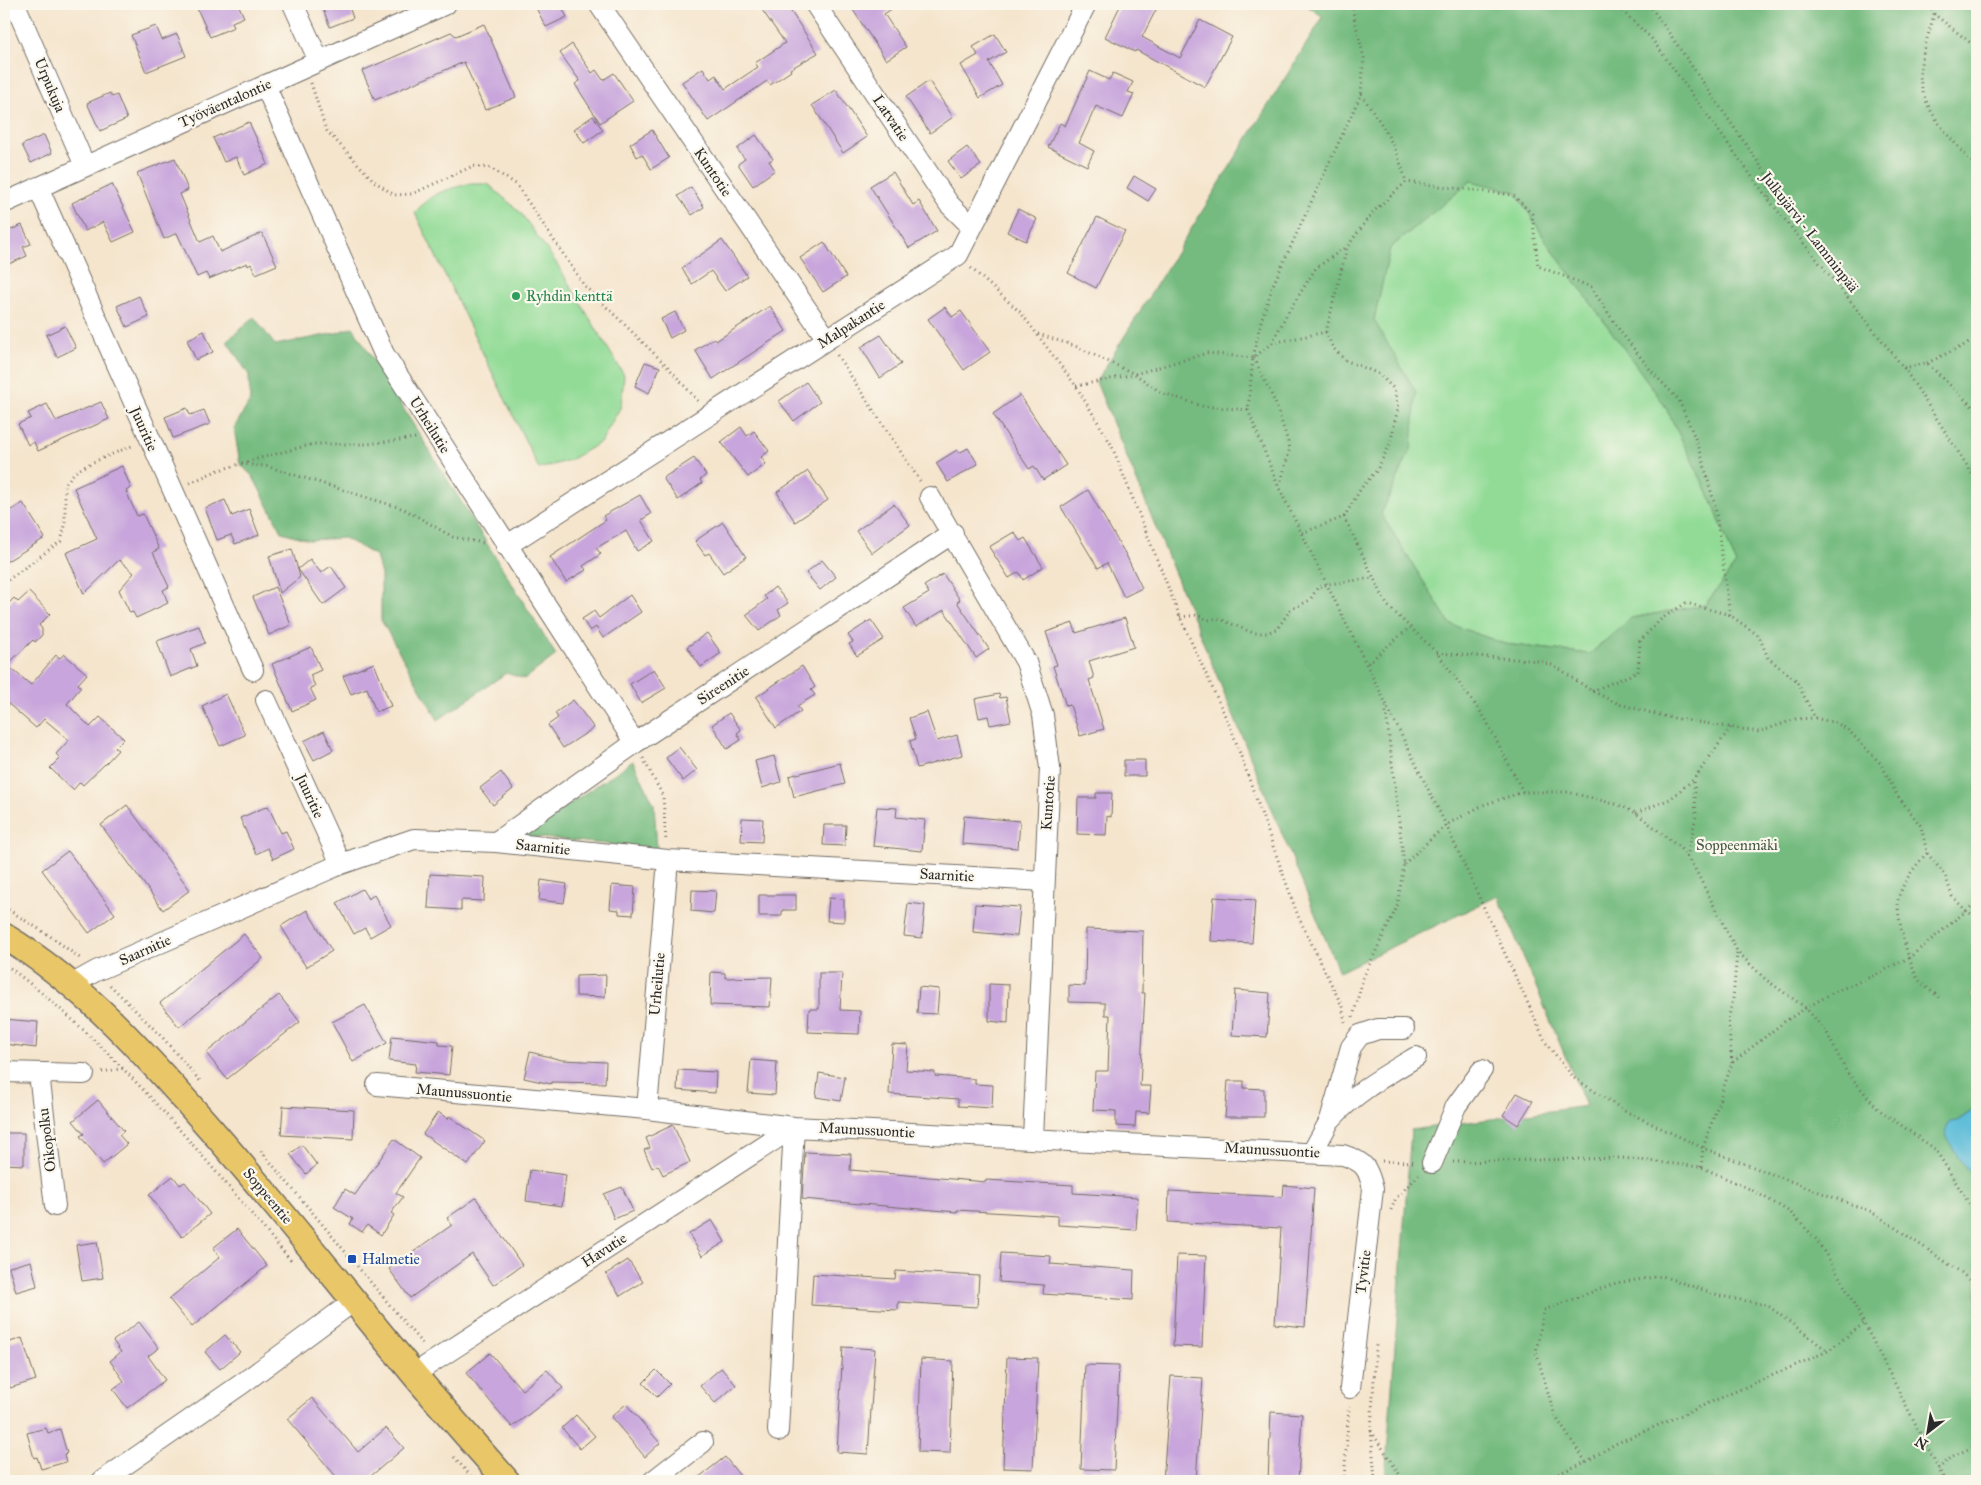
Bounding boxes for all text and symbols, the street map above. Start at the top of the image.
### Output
street label: Urpukuja [30,55,70,116]
street label: Työväentalontie [176,75,274,131]
street label: Latvatie [869,91,913,145]
street label: Kuntotie [690,144,736,200]
street label: Julkujärvi - Lamminpää [1755,167,1863,297]
place label: Ryhdin kenttä [526,287,613,305]
marker: Ryhdin kenttä [510,290,522,302]
street label: Malpakantie [814,296,888,352]
street label: Urheilutie [406,393,454,457]
street label: Juuritie [124,402,162,455]
street label: Sireenitie [694,662,752,708]
street label: Juuritie [290,769,328,822]
street label: Kuntotie [1037,775,1059,831]
street label: Saarnitie [515,835,571,859]
park label: Soppeenmäki [1696,836,1778,854]
street label: Saarnitie [919,865,975,885]
street label: Saarnitie [116,931,174,969]
street label: Urheilutie [645,952,669,1016]
street label: Maunussuontie [415,1080,513,1106]
street label: Oikopolku [34,1107,60,1173]
street label: Maunussuontie [819,1118,915,1142]
street label: Maunussuontie [1224,1138,1320,1162]
street label: Soppeentie [239,1164,297,1228]
street label: Havutie [578,1229,630,1271]
street label: Tyvitie [1351,1249,1375,1295]
place label: Halmetie [362,1250,420,1268]
marker: Halmetie [346,1253,358,1265]
north arrow [1904,1408,1954,1458]
text: N [1912,1432,1931,1453]

